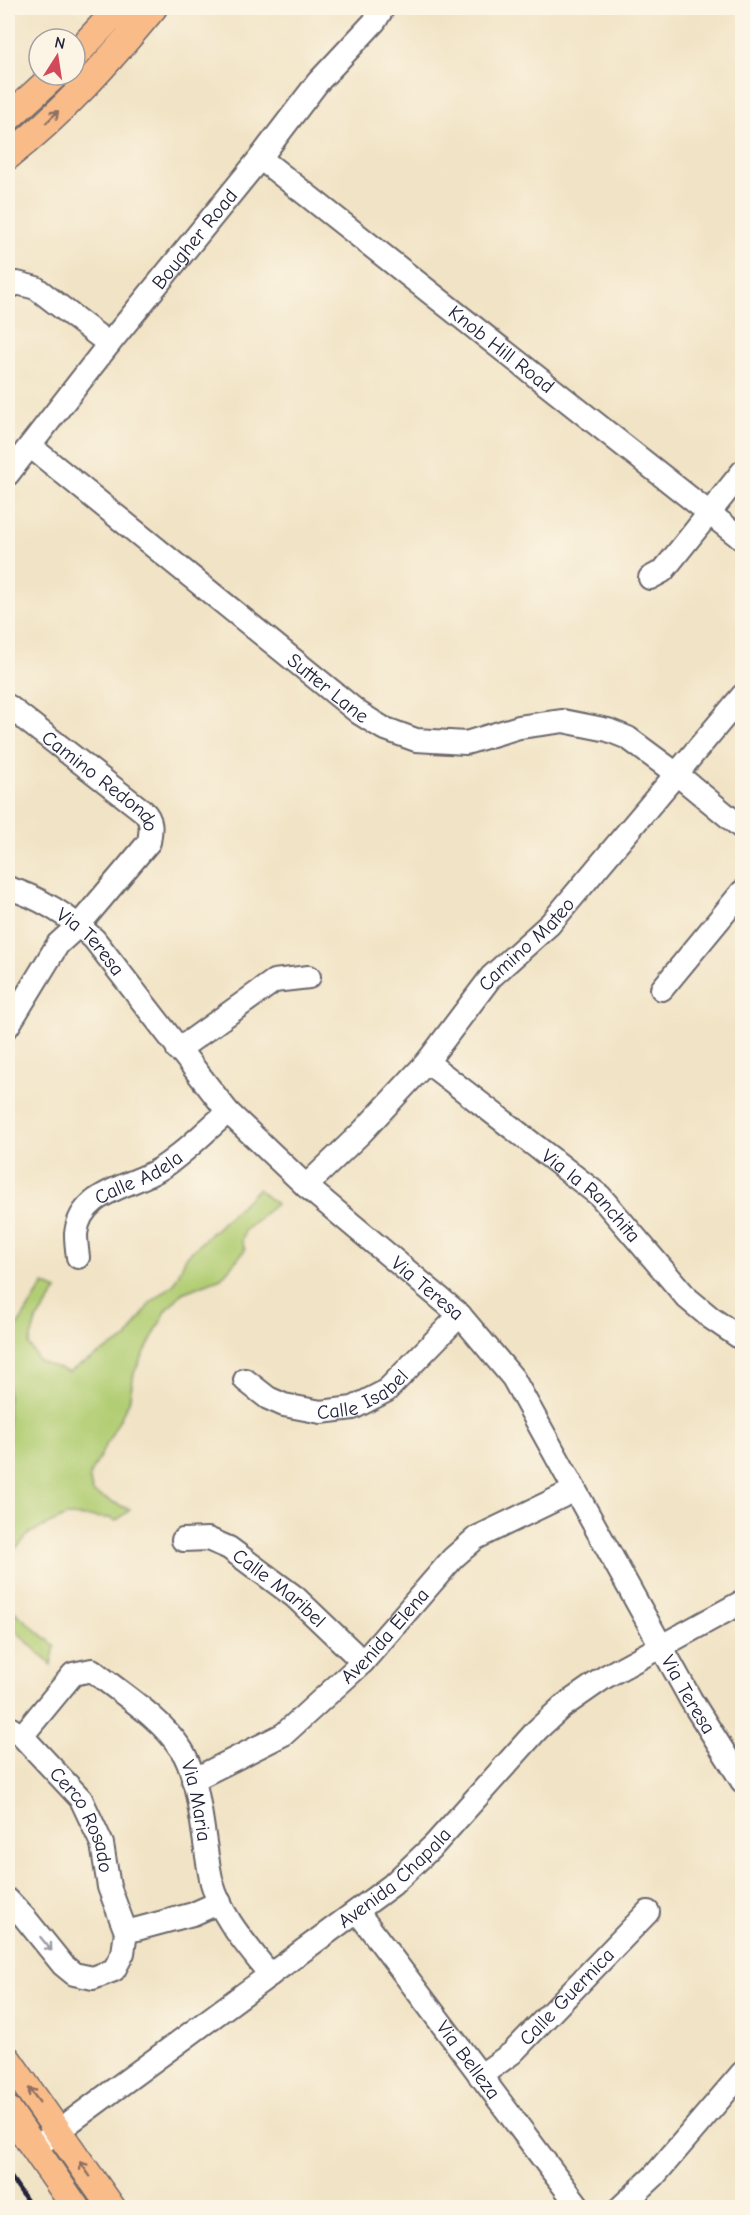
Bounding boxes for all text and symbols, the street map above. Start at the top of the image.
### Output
north arrow [27,27,87,87]
text: N [53,33,67,53]
one-way arrow [44,110,59,125]
street label: Bougher Road [147,184,242,294]
street label: Knob Hill Road [444,300,559,398]
street label: Sutter Lane [283,648,373,728]
street label: Camino Redondo [38,725,162,832]
street label: Camino Mateo [473,893,579,995]
street label: Via Teresa [52,902,129,980]
street label: Via la Ranchita [537,1144,646,1247]
street label: Calle Adela [90,1146,187,1209]
street label: Via Teresa [387,1251,469,1325]
street label: Calle Isabel [315,1364,412,1424]
street label: Calle Maribel [228,1543,331,1632]
street label: Avenida Elena [336,1583,434,1688]
street label: Via Teresa [657,1651,721,1738]
street label: Via Maria [177,1757,216,1843]
street label: Cerco Rosado [45,1762,118,1874]
street label: Avenida Chapala [333,1823,456,1932]
one-way arrow [39,1936,52,1952]
street label: Calle Guernica [514,1943,619,2050]
street label: Via Belleza [432,2016,506,2103]
one-way arrow [28,2087,40,2103]
one-way arrow [79,2161,91,2178]

